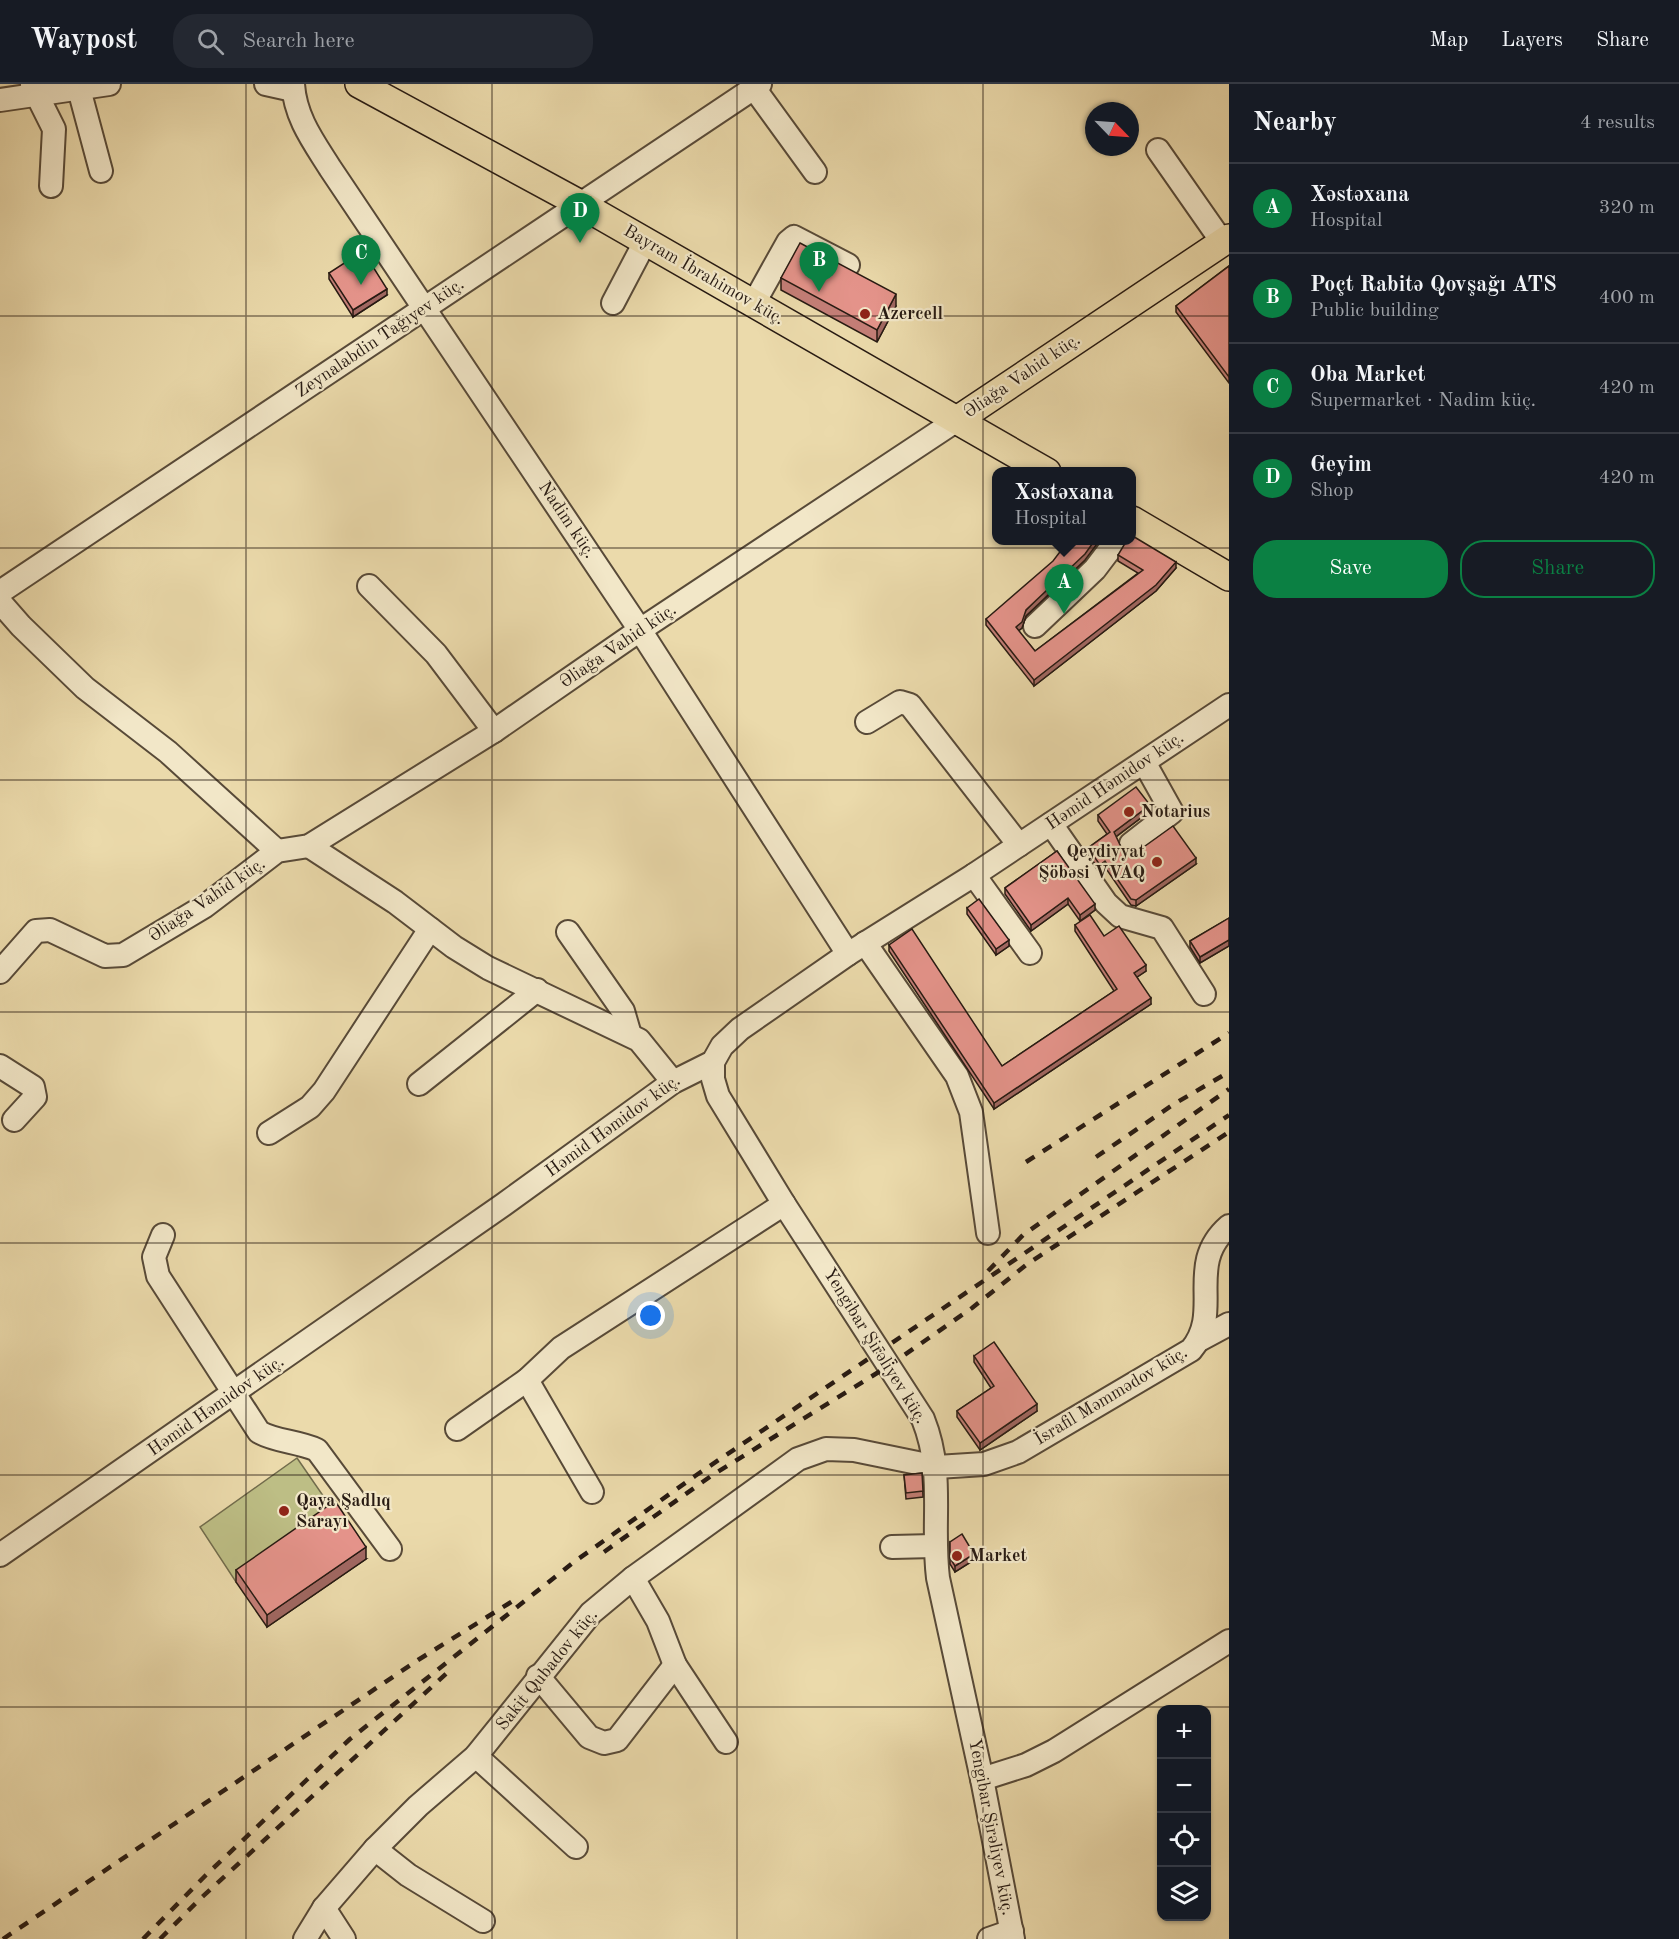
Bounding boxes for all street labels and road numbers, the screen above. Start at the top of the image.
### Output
street label: Bayram İbrahimov küç. [621,219,789,328]
street label: Zeynalabdin Tağıyev küç. [293,275,467,401]
street label: Əliağa Vahid küç. [960,330,1084,422]
street label: Nadim küç. [535,478,599,562]
street label: Əliağa Vahid küç. [556,600,680,692]
street label: Həmid Həmidov küç. [1043,728,1187,834]
street label: Əliağa Vahid küç. [145,854,269,946]
street label: Həmid Həmidov küç. [542,1071,684,1181]
street label: Yengibar Şirəliyev küç. [820,1265,930,1427]
street label: İsrafil Məmmədov küç. [1030,1341,1191,1449]
street label: Həmid Həmidov küç. [145,1352,287,1460]
street label: Sakit Qubadov küç. [493,1606,601,1734]
street label: Yengibar Şirəliyev küç. [965,1737,1017,1917]

